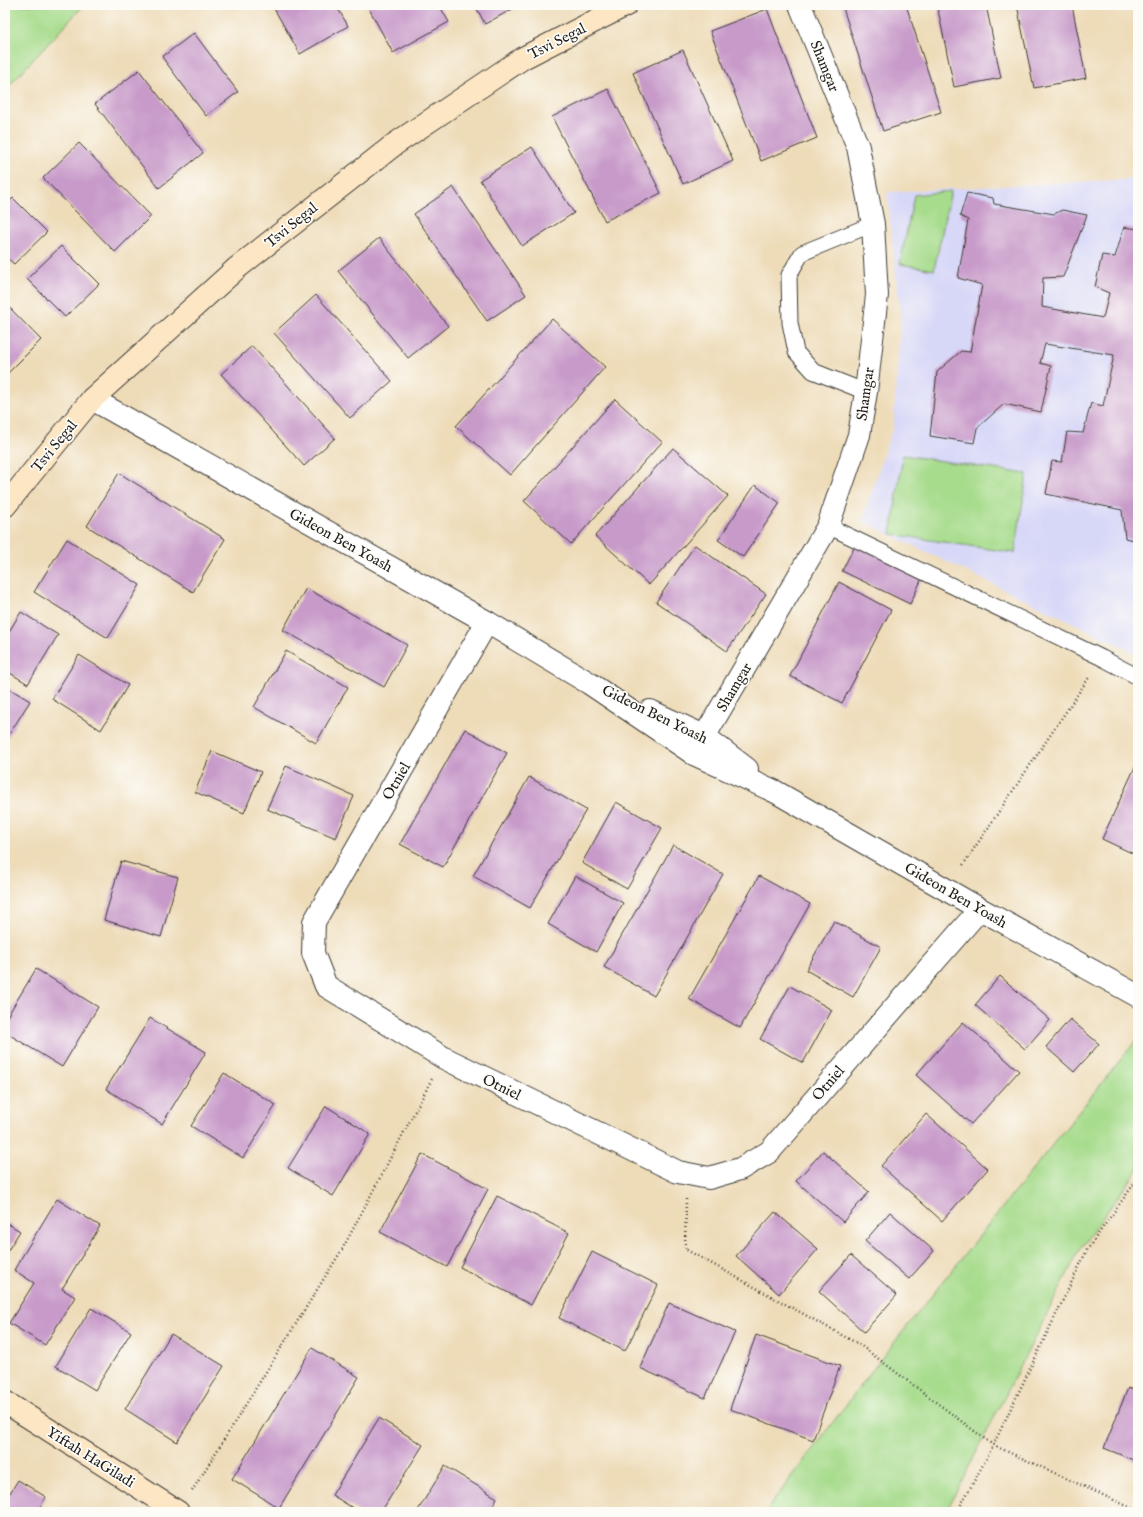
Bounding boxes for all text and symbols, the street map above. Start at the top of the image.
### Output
street label: Tsvi Segal [525,18,590,64]
street label: Shamgar [806,38,844,95]
street label: Tsvi Segal [261,198,322,252]
street label: Shamgar [852,366,879,422]
street label: Tsvi Segal [27,415,82,477]
street label: Gideon Ben Yoash [286,504,396,577]
street label: Shamgar [712,659,757,715]
street label: Gideon Ben Yoash [599,681,711,748]
street label: Otniel [378,758,415,804]
street label: Gideon Ben Yoash [901,858,1010,932]
street label: Otniel [808,1061,849,1105]
street label: Otniel [479,1070,525,1105]
street label: Yiftah HaGiladi [43,1423,138,1492]

